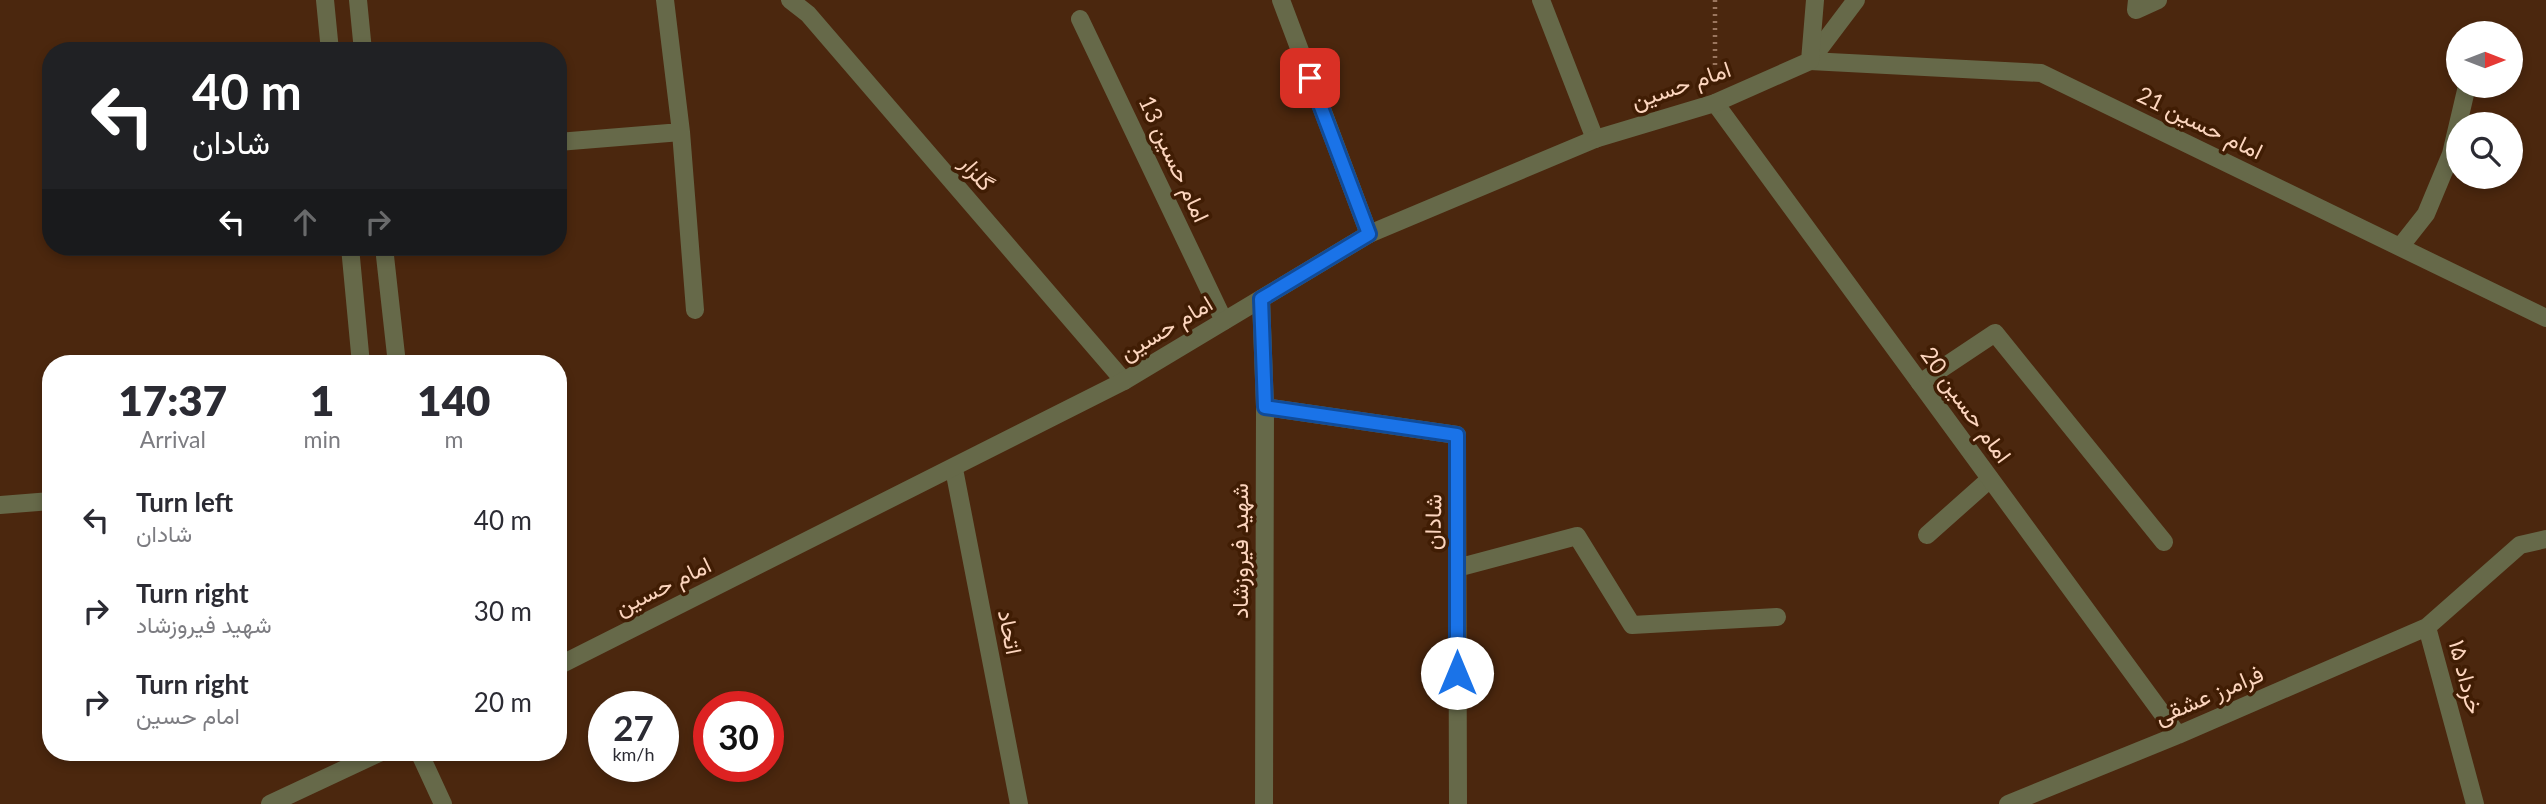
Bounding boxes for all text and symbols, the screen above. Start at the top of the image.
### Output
north arrow [2446,21,2524,98]
map controls [2446,21,2523,189]
pin [1280,48,1340,108]
street label: امام حسین [1627,54,1735,116]
icon: arrive [1291,59,1329,97]
text: 40 m [192,62,302,120]
icon: left [77,70,168,161]
street label: امام حسین 21 [2132,80,2268,166]
street label: امام حسین 13 [1132,91,1216,227]
button: search [2446,112,2523,189]
text: شادان [192,122,270,161]
street label: گلزار [953,148,1001,197]
icon: left [213,203,251,241]
icon: ahead [286,203,324,241]
icon: right [359,203,397,241]
street label: امام حسین [1114,288,1218,368]
street label: امام حسین 20 [1914,341,2018,469]
text: 17:37 [119,375,227,425]
text: 1 [310,375,334,425]
text: 140 [417,375,490,425]
text: Arrival [140,425,206,453]
text: min [304,425,341,453]
text: m [444,425,463,453]
street label: شهید فیروزشاد [1225,483,1255,619]
text: Turn left [136,486,233,518]
street label: شادان [1418,494,1446,550]
icon: left [77,501,115,539]
text: 40 m [474,504,532,536]
text: شادان [136,519,192,547]
street label: امام حسین [610,550,716,622]
text: Turn right [136,577,249,609]
icon: right [77,592,115,630]
text: 30 m [474,595,532,627]
street label: اتحاد [993,607,1029,657]
text: شهید فیروزشاد [136,610,272,638]
position arrow [1420,636,1494,710]
street label: ۱۵ خرداد [2442,636,2490,718]
street label: فرامرز عشقی [2150,659,2268,731]
text: Turn right [136,668,249,700]
icon: right [77,683,115,721]
text: 20 m [474,686,532,718]
speed limit sign: 30 [693,691,784,782]
text: امام حسین [136,701,240,729]
text: 27 [613,706,654,748]
text: km/h [612,743,655,765]

